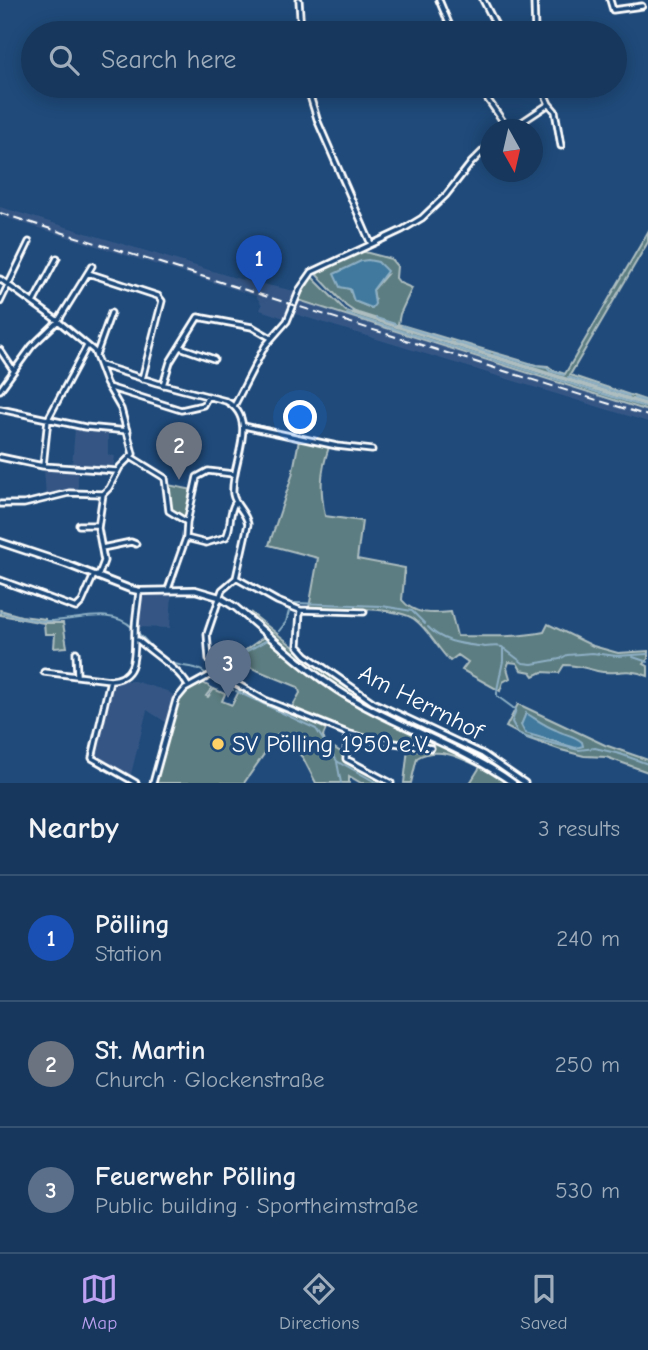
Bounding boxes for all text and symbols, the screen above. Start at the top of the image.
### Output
search box [21,21,627,98]
icon: search [45,41,83,79]
text: Search here [101,45,236,75]
north arrow [480,119,543,182]
pin: 1 [236,235,282,293]
your location [283,400,317,434]
pin: 2 [156,422,202,480]
pin: 3 [205,640,251,698]
street label: Am Herrnhof [354,659,489,746]
place label: SV Pölling 1950 e.V. [232,730,429,758]
marker: SV Pölling 1950 e.V. [210,736,226,752]
text: Nearby [28,811,119,846]
text: 3 results [538,815,620,842]
text: Pölling [95,910,170,940]
text: 1 [46,925,56,952]
text: 240 m [556,925,620,952]
text: Station [95,940,162,967]
text: St. Martin [95,1036,205,1066]
text: 2 [45,1051,57,1078]
text: 250 m [555,1051,620,1078]
text: Church · Glockenstraße [95,1066,324,1093]
text: Feuerwehr Pölling [95,1162,297,1192]
text: 3 [45,1177,57,1204]
text: 530 m [555,1177,620,1204]
text: Public building · Sportheimstraße [95,1192,418,1219]
tab: Map [80,1270,118,1334]
tab: Directions [279,1270,359,1334]
tab: Saved [520,1270,568,1334]

